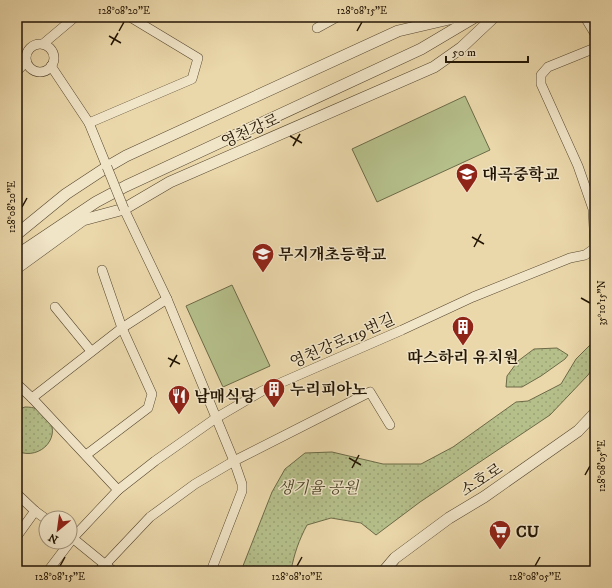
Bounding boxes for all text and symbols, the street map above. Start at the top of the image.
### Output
text: 128°08'20"E [98,5,150,17]
text: 128°08'15"E [337,5,387,17]
scale bar [446,38,528,64]
text: 50 m [452,45,476,60]
street label: 영천강로 [218,109,283,153]
school or university icon: 대곡중학교 [454,161,480,194]
place label: 대곡중학교 [482,165,560,185]
text: 128°08'20"E [6,181,18,233]
school or university icon: 무지개초등학교 [250,241,276,274]
place label: 무지개초등학교 [278,245,387,265]
text: 35°10'15"N [596,280,608,326]
street label: 영천강로119번길 [287,309,398,373]
building icon: 따스하리 유치원 [450,314,476,347]
place label: 따스하리 유치원 [407,348,519,368]
building icon: 누리피아노 [261,376,287,409]
place label: 누리피아노 [290,380,368,400]
restaurant icon: 남매식당 [166,383,192,416]
place label: 남매식당 [194,387,256,407]
text: 128°08'05"E [596,440,608,492]
street label: 소호로 [457,459,507,501]
park label: 생기율 공원 [278,478,360,498]
north arrow [38,510,78,550]
supermarket icon: CU [487,518,513,551]
place label: CU [516,522,540,542]
text: N [46,530,61,546]
text: 128°08'15"E [35,571,85,583]
text: 128°08'10"E [272,571,322,583]
text: 128°08'05"E [509,571,561,583]

